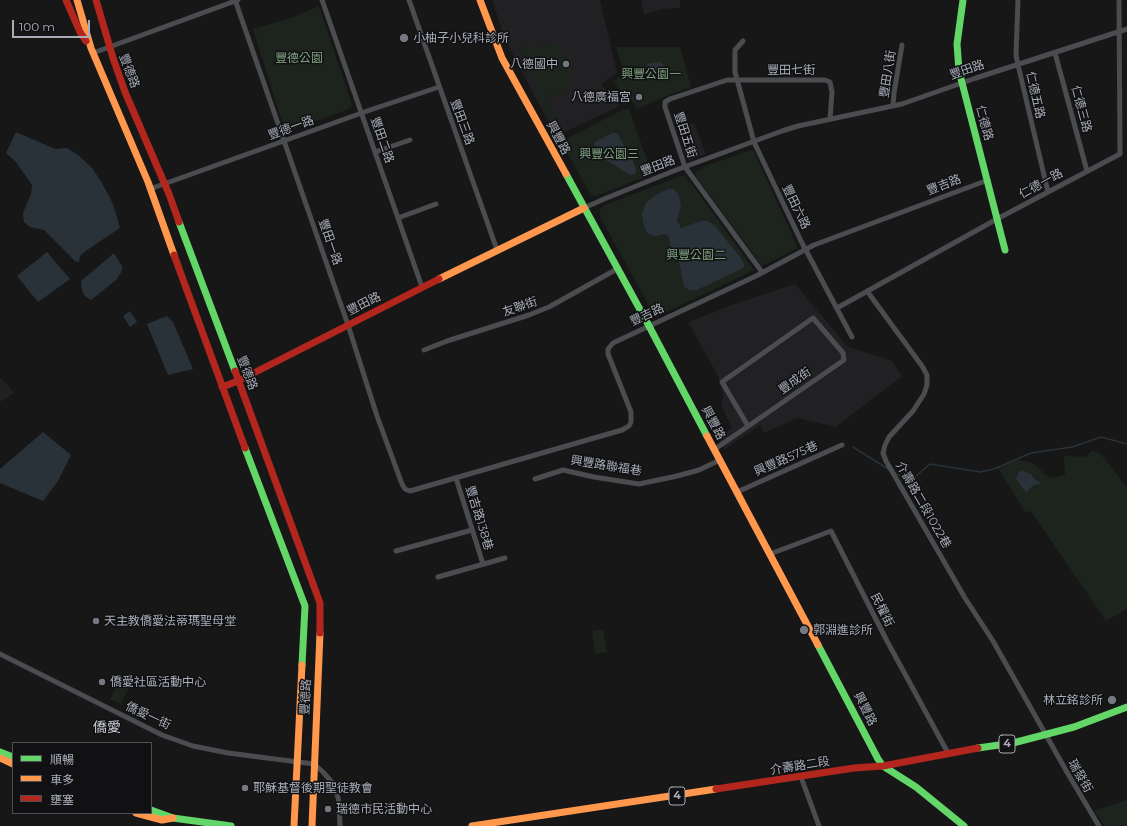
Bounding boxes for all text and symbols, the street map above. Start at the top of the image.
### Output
scale bar [14,12,92,38]
text: 100 m [19,19,55,34]
place label: 小柚子小兒科診所 [413,31,509,45]
marker: 小柚子小兒科診所 [398,32,410,44]
street label: 豐田八街 [877,49,899,99]
park label: 豐德公園 [275,51,323,65]
street label: 豐德路 [116,52,142,90]
place label: 八德國中 [510,57,558,71]
street label: 豐田路 [948,57,986,83]
marker: 八德國中 [561,59,571,69]
street label: 豐田七街 [767,63,815,77]
park label: 興豐公園一 [621,67,681,81]
street label: 仁德五路 [1023,70,1047,120]
street label: 仁德三路 [1068,84,1094,134]
place label: 八德廣福宮 [571,90,631,104]
marker: 八德廣福宮 [634,92,644,102]
street label: 豐田三路 [447,97,477,147]
street label: 仁德路 [972,104,996,142]
street label: 豐田五街 [671,110,699,160]
street label: 豐德一路 [266,113,316,143]
street label: 豐田二路 [367,115,397,165]
street label: 興豐路 [543,119,573,157]
park label: 興豐公園三 [579,147,639,161]
street label: 豐田路 [639,153,677,179]
street label: 仁德一路 [1017,166,1065,202]
street label: 豐吉路 [925,172,963,198]
street label: 豐田六路 [779,182,813,232]
street label: 豐田一路 [315,217,345,267]
park label: 興豐公園二 [666,248,726,262]
street label: 豐田路 [345,289,383,319]
street label: 友聯街 [501,294,539,320]
street label: 豐吉路 [628,301,666,329]
street label: 豐德路 [234,354,260,392]
street label: 豐成街 [776,365,814,397]
street label: 興豐路 [698,404,728,442]
street label: 興豐路575巷 [752,439,820,479]
street label: 興豐路聯福巷 [569,453,643,479]
street label: 介壽路二段1022巷 [892,459,954,551]
street label: 豐吉路138巷 [462,484,496,552]
street label: 民權街 [867,591,897,629]
place label: 天主教僑愛法蒂瑪聖母堂 [104,614,236,628]
marker: 天主教僑愛法蒂瑪聖母堂 [91,616,101,626]
place label: 郭淵進診所 [813,623,873,637]
marker: 郭淵進診所 [798,624,810,636]
place label: 僑愛社區活動中心 [110,675,206,689]
marker: 僑愛社區活動中心 [97,677,107,687]
street label: 豐德路 [298,679,314,715]
street label: 興豐路 [850,690,880,728]
place label: 林立銘診所 [1043,693,1103,707]
marker: 林立銘診所 [1106,694,1118,706]
street label: 僑愛一街 [123,699,173,733]
district label: 僑愛 [93,720,121,736]
road number: 4 [999,735,1015,753]
legend [12,742,152,814]
text: 順暢 [50,752,74,767]
street label: 介壽路二段 [769,754,831,778]
street label: 瑞發街 [1065,757,1095,795]
text: 車多 [50,772,74,787]
place label: 耶穌基督後期聖徒教會 [253,781,373,795]
marker: 耶穌基督後期聖徒教會 [240,783,250,793]
road number: 4 [669,787,685,805]
text: 壅塞 [50,792,74,807]
place label: 瑞德市民活動中心 [336,802,432,816]
marker: 瑞德市民活動中心 [323,804,333,814]

